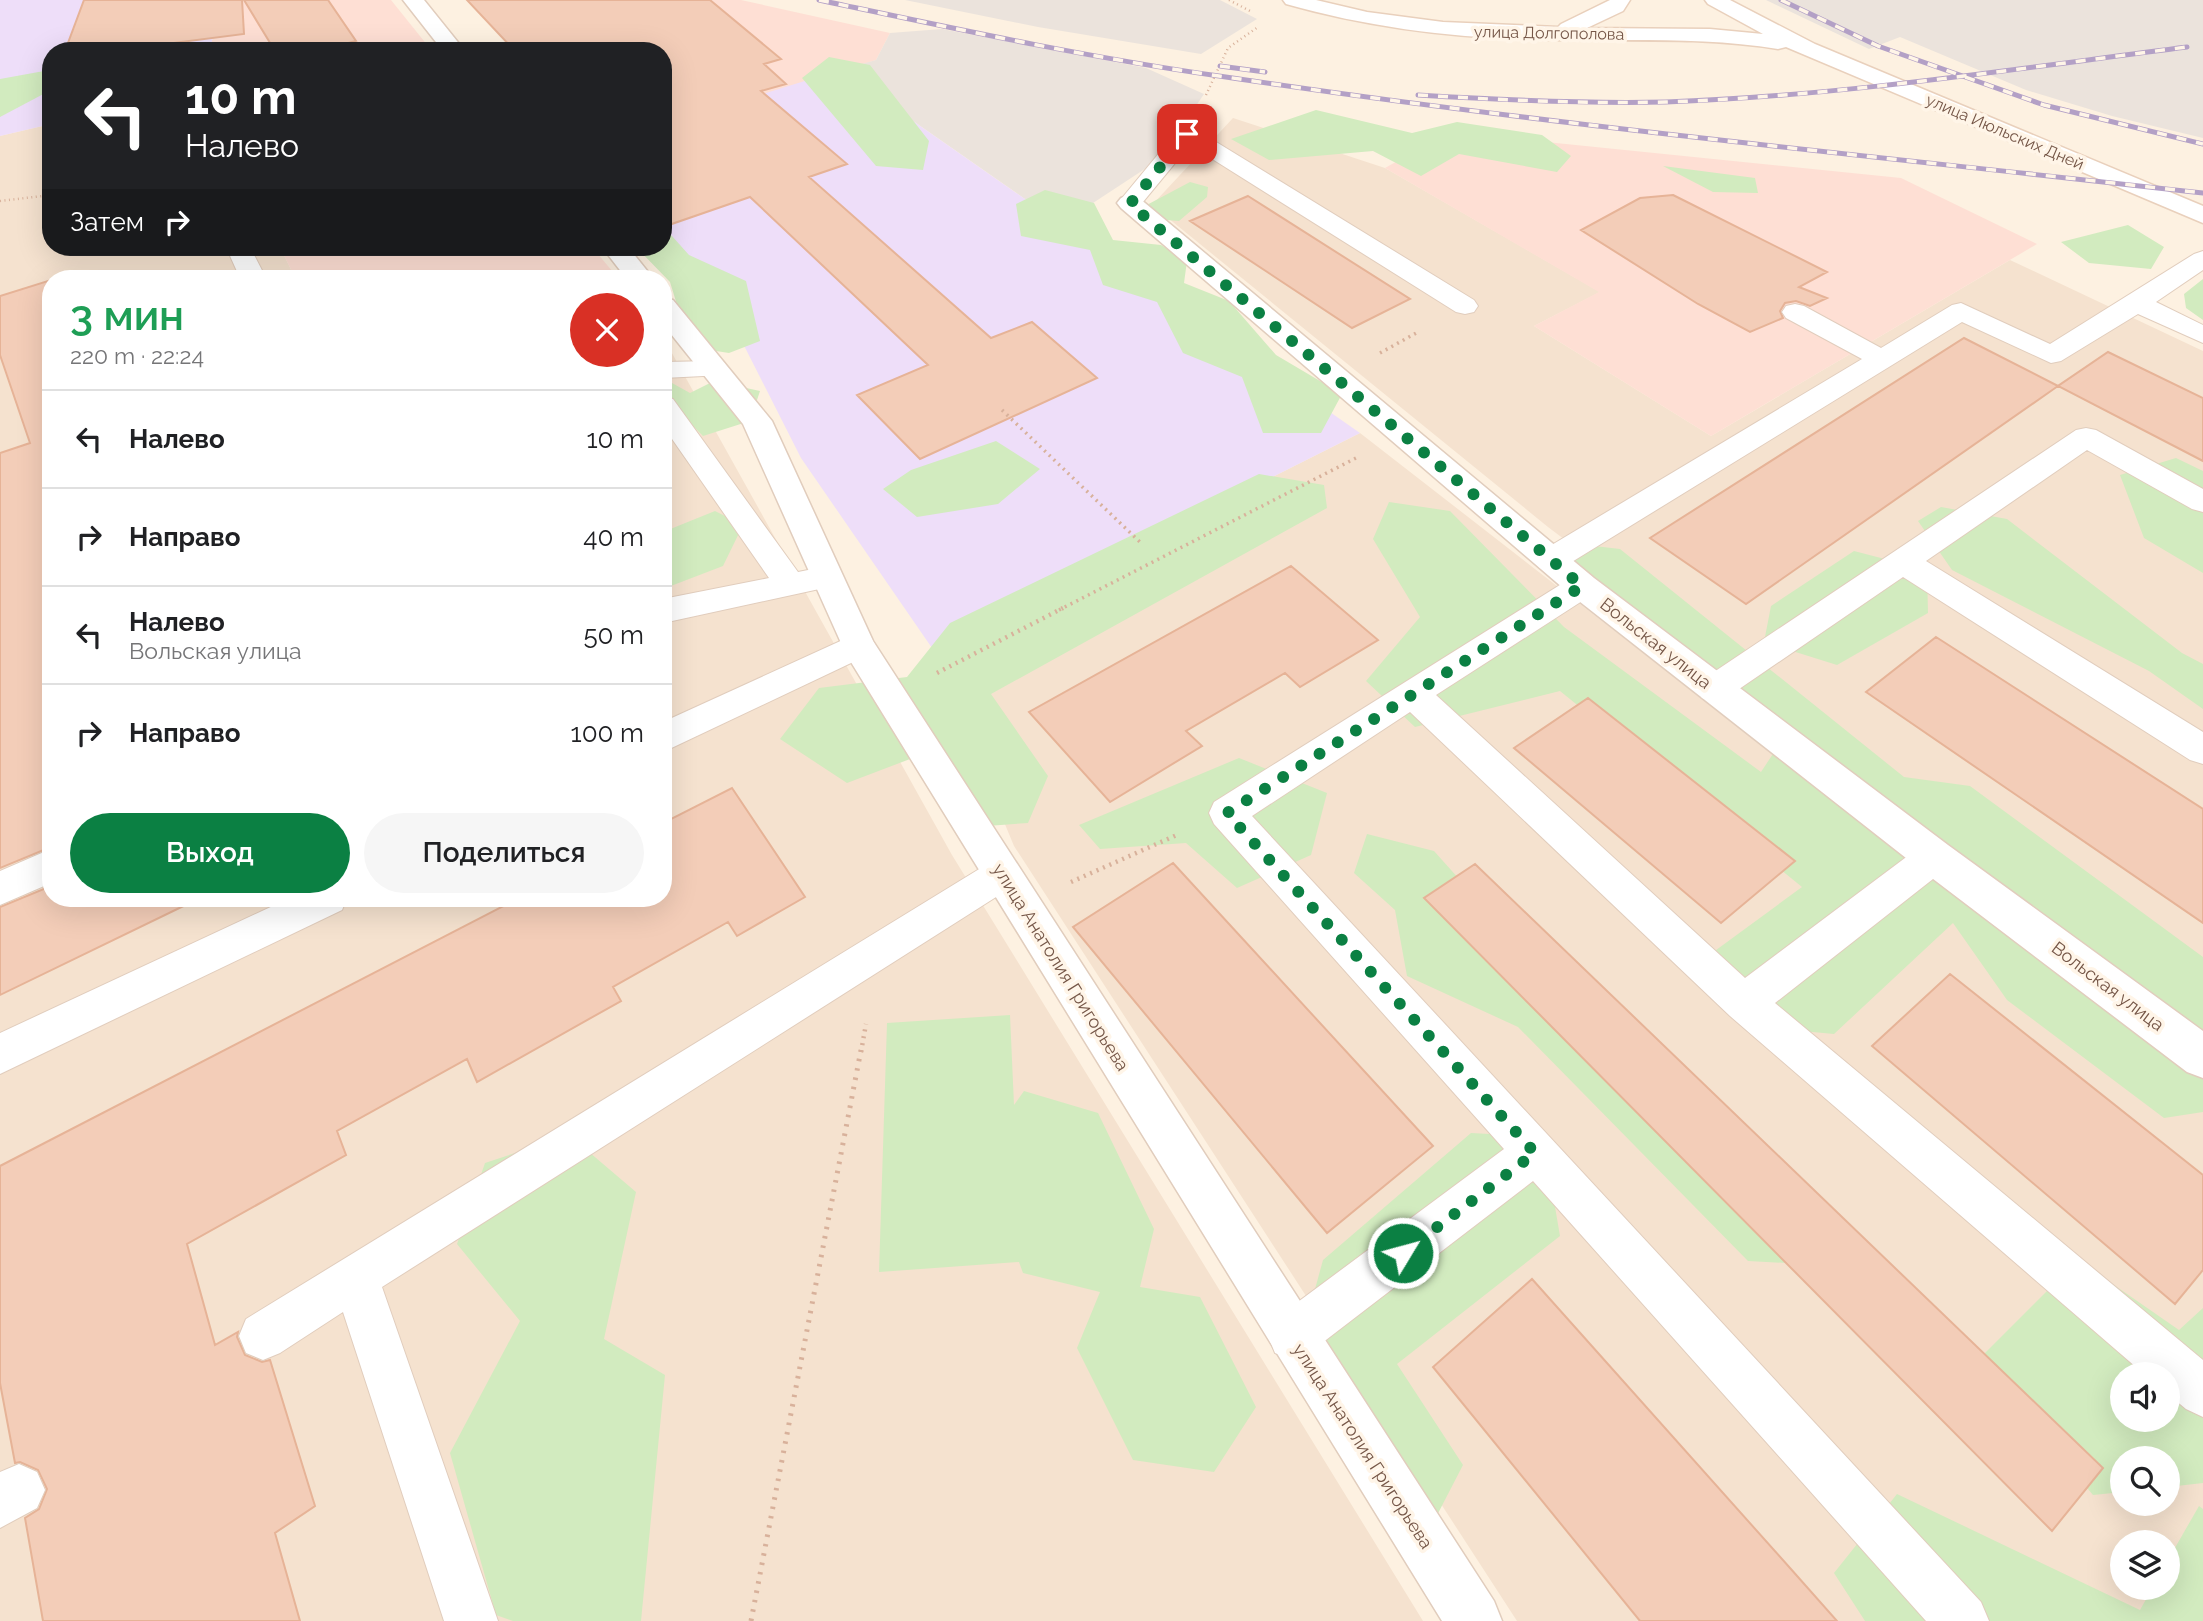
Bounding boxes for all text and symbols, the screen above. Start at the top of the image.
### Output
street label: улица Долгополова [1474,22,1624,44]
text: 10 m [185,68,297,125]
icon: left [70,70,161,161]
street label: улица Июльских Дней [1923,90,2087,174]
pin [1157,104,1217,164]
icon: arrive [1168,115,1206,153]
text: Налево [185,127,299,164]
icon: right [158,203,196,241]
text: Затем [70,207,144,237]
text: 3 мин [70,291,184,340]
button: close [570,293,644,367]
text: 220 m · 22:24 [70,342,204,369]
icon: left [70,420,108,458]
text: Налево [129,424,225,454]
text: 10 m [586,424,644,454]
icon: right [70,518,108,556]
text: Направо [129,522,240,552]
text: 40 m [583,522,644,552]
street label: Вольская улица [1596,593,1716,693]
text: Налево [129,607,225,637]
icon: left [70,616,108,654]
text: 50 m [583,620,644,650]
text: Вольская улица [129,637,302,664]
icon: right [70,714,108,752]
text: Направо [129,718,240,748]
text: 100 m [571,718,644,748]
button: Выход [70,813,350,893]
button: Поделиться [364,813,644,893]
street label: улица Анатолия Григорьева [988,859,1134,1075]
street label: Вольская улица [2048,937,2168,1035]
position arrow [1366,1216,1440,1290]
street label: улица Анатолия Григорьева [1289,1339,1437,1553]
map controls [2110,1362,2180,1600]
button: sound [2110,1362,2180,1432]
button: search [2110,1446,2180,1516]
button: layers [2110,1530,2180,1600]

